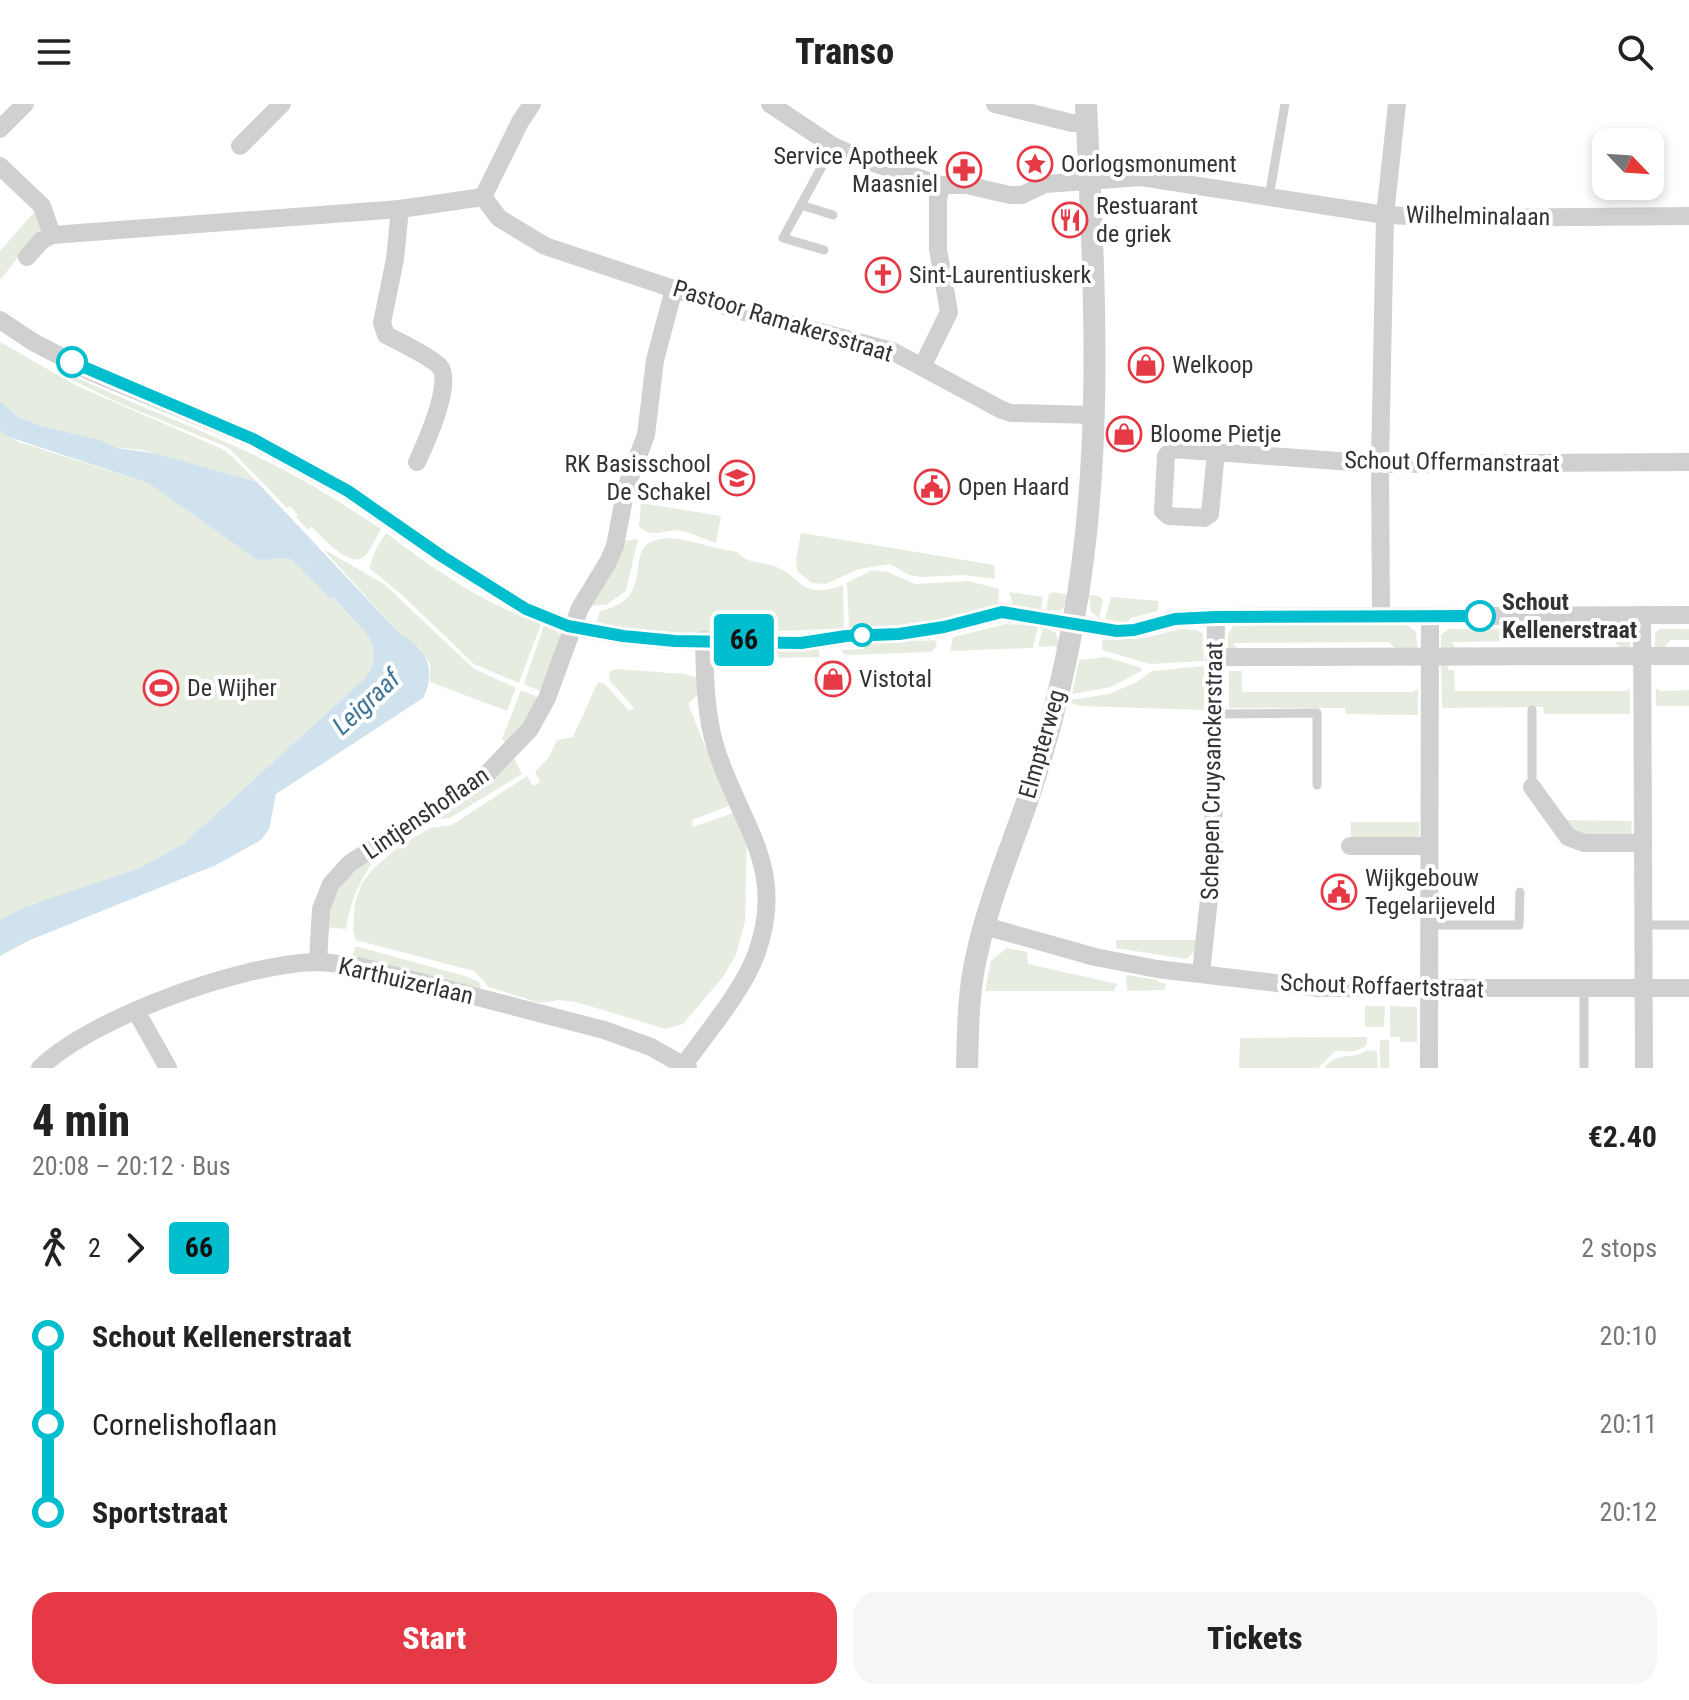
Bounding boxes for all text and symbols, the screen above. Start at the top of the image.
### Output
icon: menu [32,30,76,74]
icon: search [1613,30,1657,74]
text: Transo [795,31,894,73]
north arrow [1592,128,1664,200]
map controls [1592,128,1664,200]
place label: Service Apotheek Maasniel [773,142,938,198]
place icon: Oorlogsmonument [1016,145,1054,183]
place label: Oorlogsmonument [1061,150,1237,178]
pharmacy icon: Service Apotheek Maasniel [945,151,983,189]
place label: Restuarant de griek [1096,192,1198,248]
restaurant icon: Restuarant de griek [1051,201,1089,239]
street label: Wilhelminalaan [1406,201,1550,231]
church icon: Sint-Laurentiuskerk [864,256,902,294]
place label: Sint-Laurentiuskerk [909,261,1091,289]
street label: Pastoor Ramakersstraat [670,274,896,368]
shop icon: Welkoop [1127,346,1165,384]
unlabelled marker [57,347,87,377]
place label: Welkoop [1172,351,1253,379]
shop icon: Bloome Pietje [1105,415,1143,453]
place label: Bloome Pietje [1150,420,1281,448]
street label: Schout Offermanstraat [1344,446,1560,478]
place label: RK Basisschool De Schakel [564,450,711,506]
school or university icon: RK Basisschool De Schakel [718,459,756,497]
public building icon: Open Haard [913,468,951,506]
place label: Open Haard [958,473,1070,501]
place label: Schout Kellenerstraat [1502,588,1637,644]
marker: Schout Kellenerstraat [1465,601,1495,631]
line badge: 66 [708,614,780,666]
text: 66 [730,623,758,656]
unlabelled marker [851,624,873,646]
street label: Schepen Cruysanckerstraat [1196,642,1228,900]
shop icon: Vistotal [814,660,852,698]
water label: Leigraaf [326,662,407,741]
place label: Vistotal [859,665,932,693]
sports icon: De Wijher [142,669,180,707]
place label: De Wijher [187,674,277,702]
street label: Elmpterweg [1013,686,1071,802]
street label: Lintjenshoflaan [358,761,494,865]
place label: Wijkgebouw Tegelarijeveld [1365,864,1496,920]
public building icon: Wijkgebouw Tegelarijeveld [1320,873,1358,911]
street label: Karthuizerlaan [336,952,476,1010]
street label: Schout Roffaertstraat [1280,968,1484,1004]
text: 4 min [32,1095,130,1147]
text: €2.40 [1588,1119,1657,1154]
text: 20:08 – 20:12 · Bus [32,1151,231,1181]
icon: walk [32,1226,76,1270]
icon: forward [113,1226,157,1270]
text: 66 [185,1231,213,1264]
text: 2 [88,1233,101,1263]
text: 2 stops [1581,1233,1657,1263]
text: Schout Kellenerstraat [92,1319,351,1354]
text: 20:10 [1600,1321,1657,1351]
text: Cornelishoflaan [92,1407,277,1442]
text: 20:11 [1600,1409,1657,1439]
text: Sportstraat [92,1495,228,1530]
text: 20:12 [1600,1497,1657,1527]
button: Start [32,1592,837,1684]
button: Tickets [853,1592,1657,1684]

